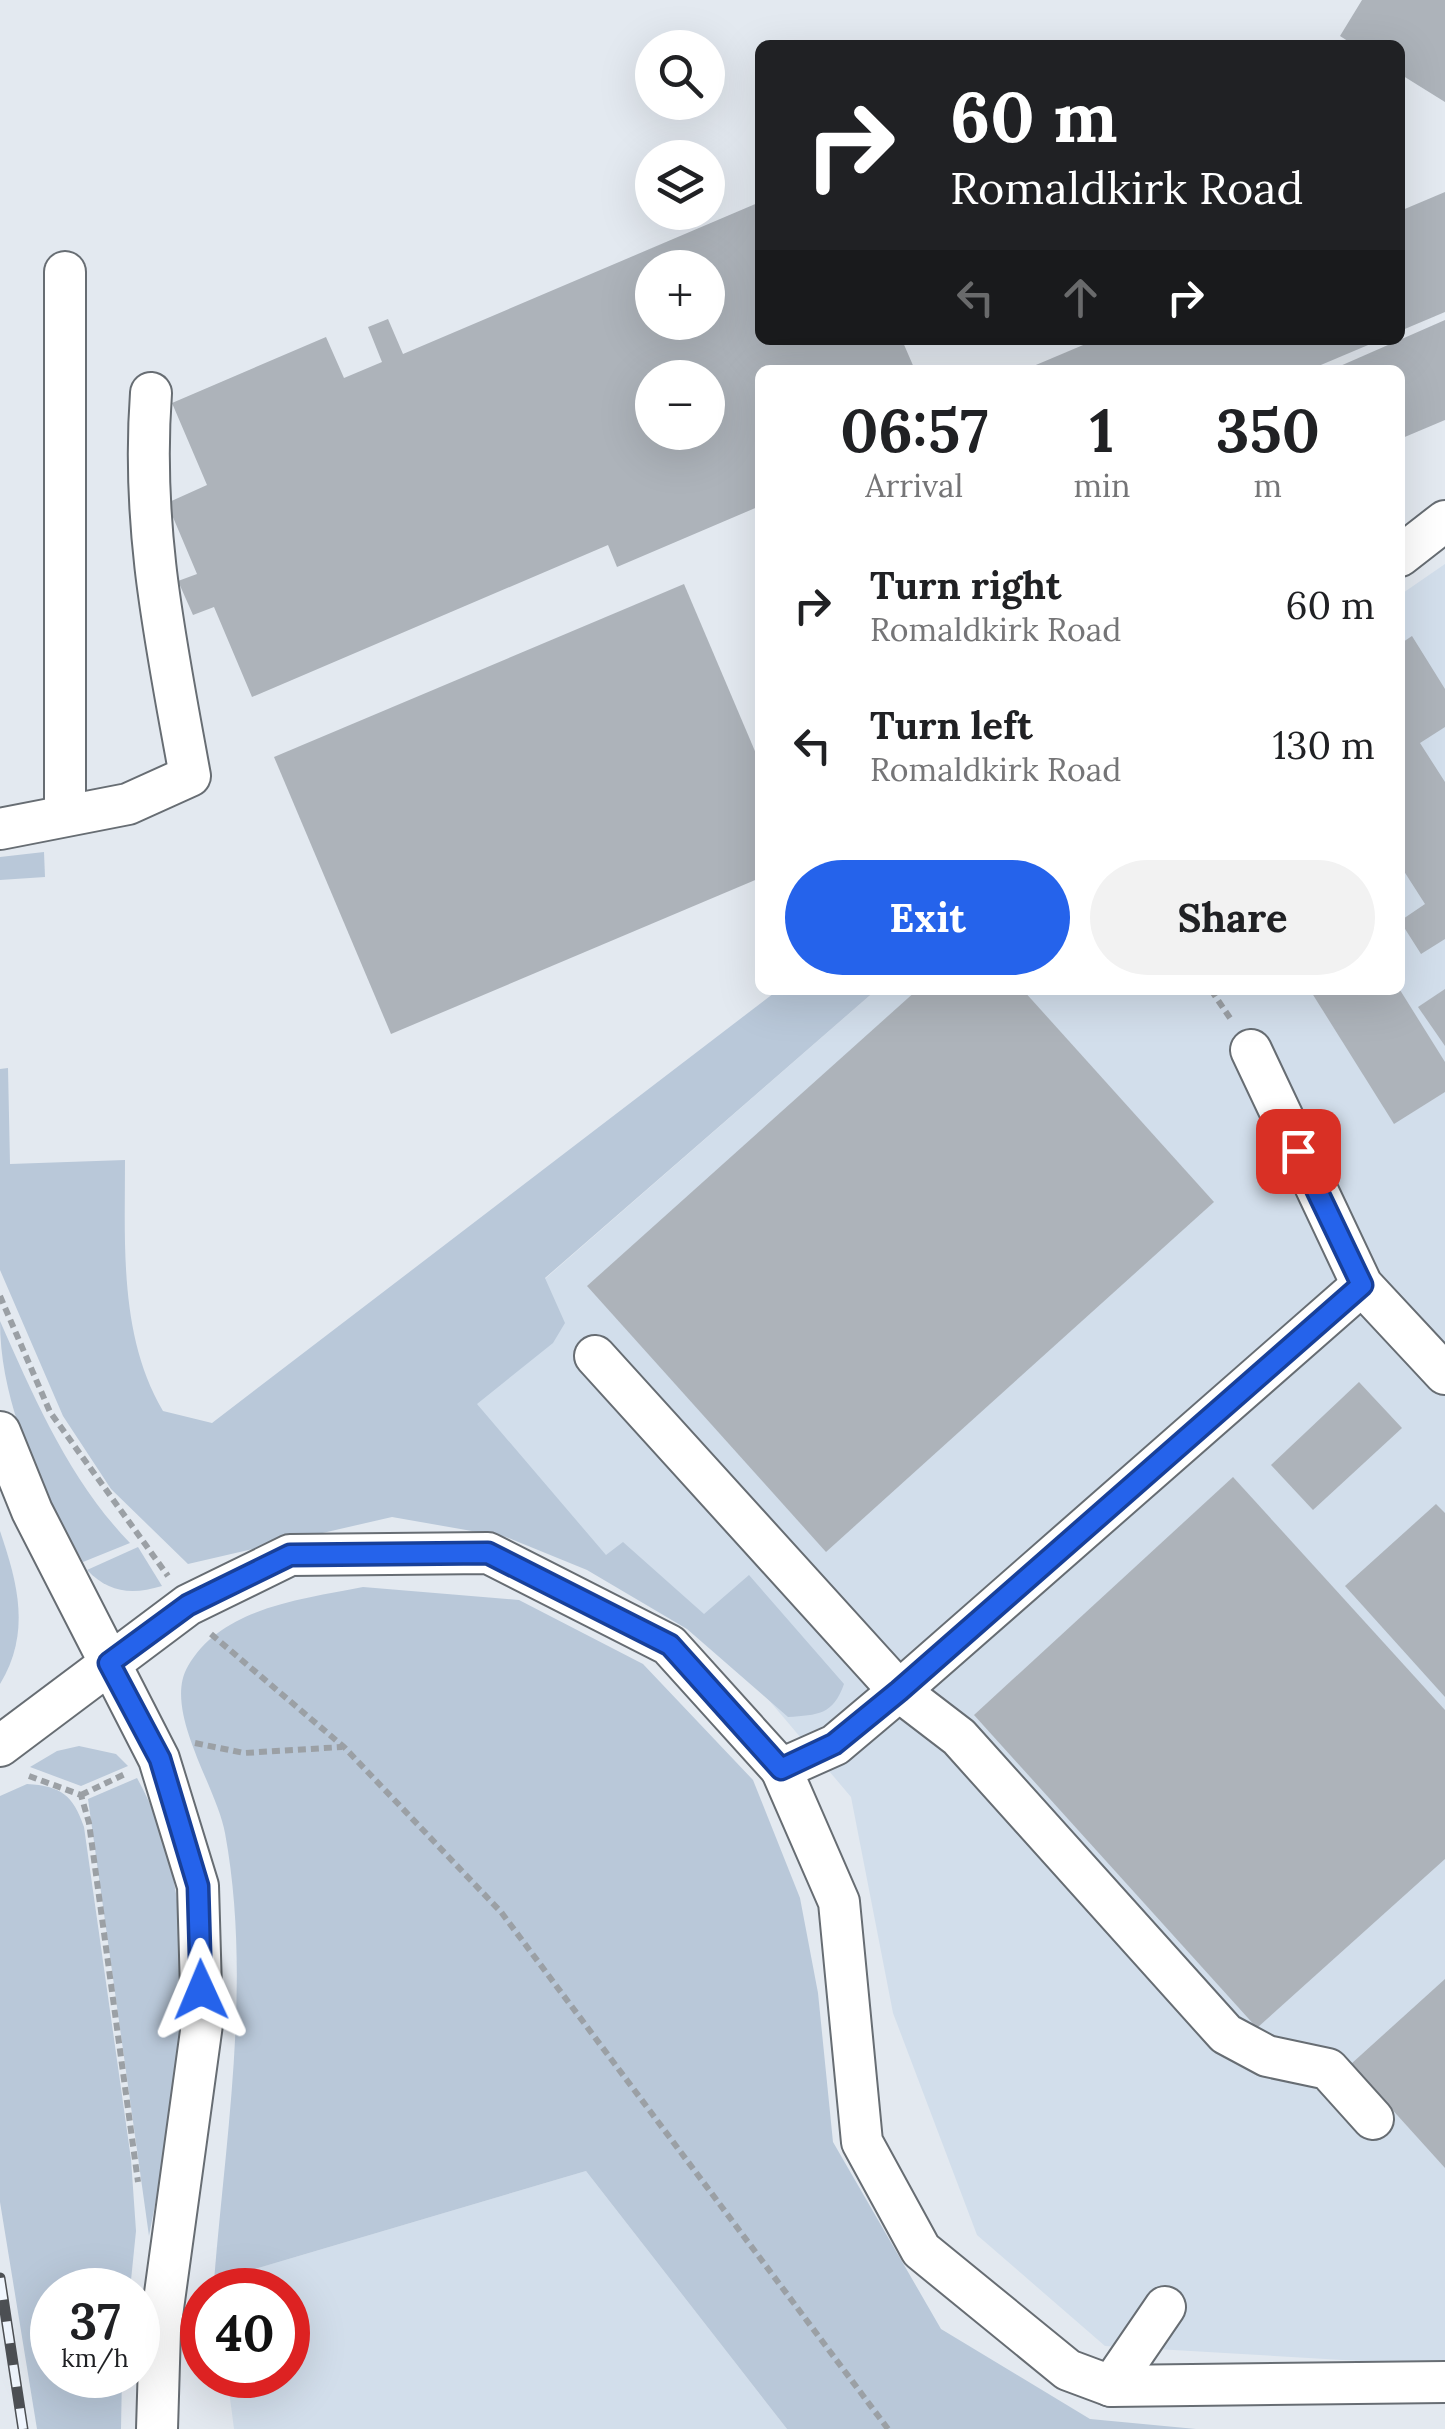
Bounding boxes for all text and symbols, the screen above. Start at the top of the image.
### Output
map controls [635,30,725,450]
button: search [635,30,725,120]
text: 60 m [950,72,1118,161]
icon: right [785,80,915,210]
button: layers [635,140,725,230]
text: Romaldkirk Road [950,159,1303,216]
button: + [635,250,725,340]
icon: left [948,270,1003,325]
icon: ahead [1053,270,1108,325]
icon: right [1158,270,1213,325]
button: − [635,360,725,450]
text: 06:57 [840,392,988,468]
text: 1 [1090,392,1114,468]
text: 350 [1216,392,1320,468]
text: Arrival [865,465,963,506]
text: min [1073,465,1131,506]
text: m [1253,465,1282,506]
text: Turn right [870,561,1061,609]
icon: right [785,578,840,633]
text: 60 m [1285,581,1375,629]
text: Romaldkirk Road [870,609,1121,650]
text: Turn left [870,701,1033,749]
icon: left [785,718,840,773]
text: 130 m [1272,721,1375,769]
text: Romaldkirk Road [870,749,1121,790]
button: Exit [785,860,1070,975]
button: Share [1090,860,1375,975]
pin [1256,1109,1341,1194]
icon: arrive [1271,1124,1326,1179]
position arrow [149,1938,253,2042]
speed limit sign: 40 [180,2268,310,2398]
text: 37 [69,2289,121,2353]
text: km/h [61,2342,129,2374]

